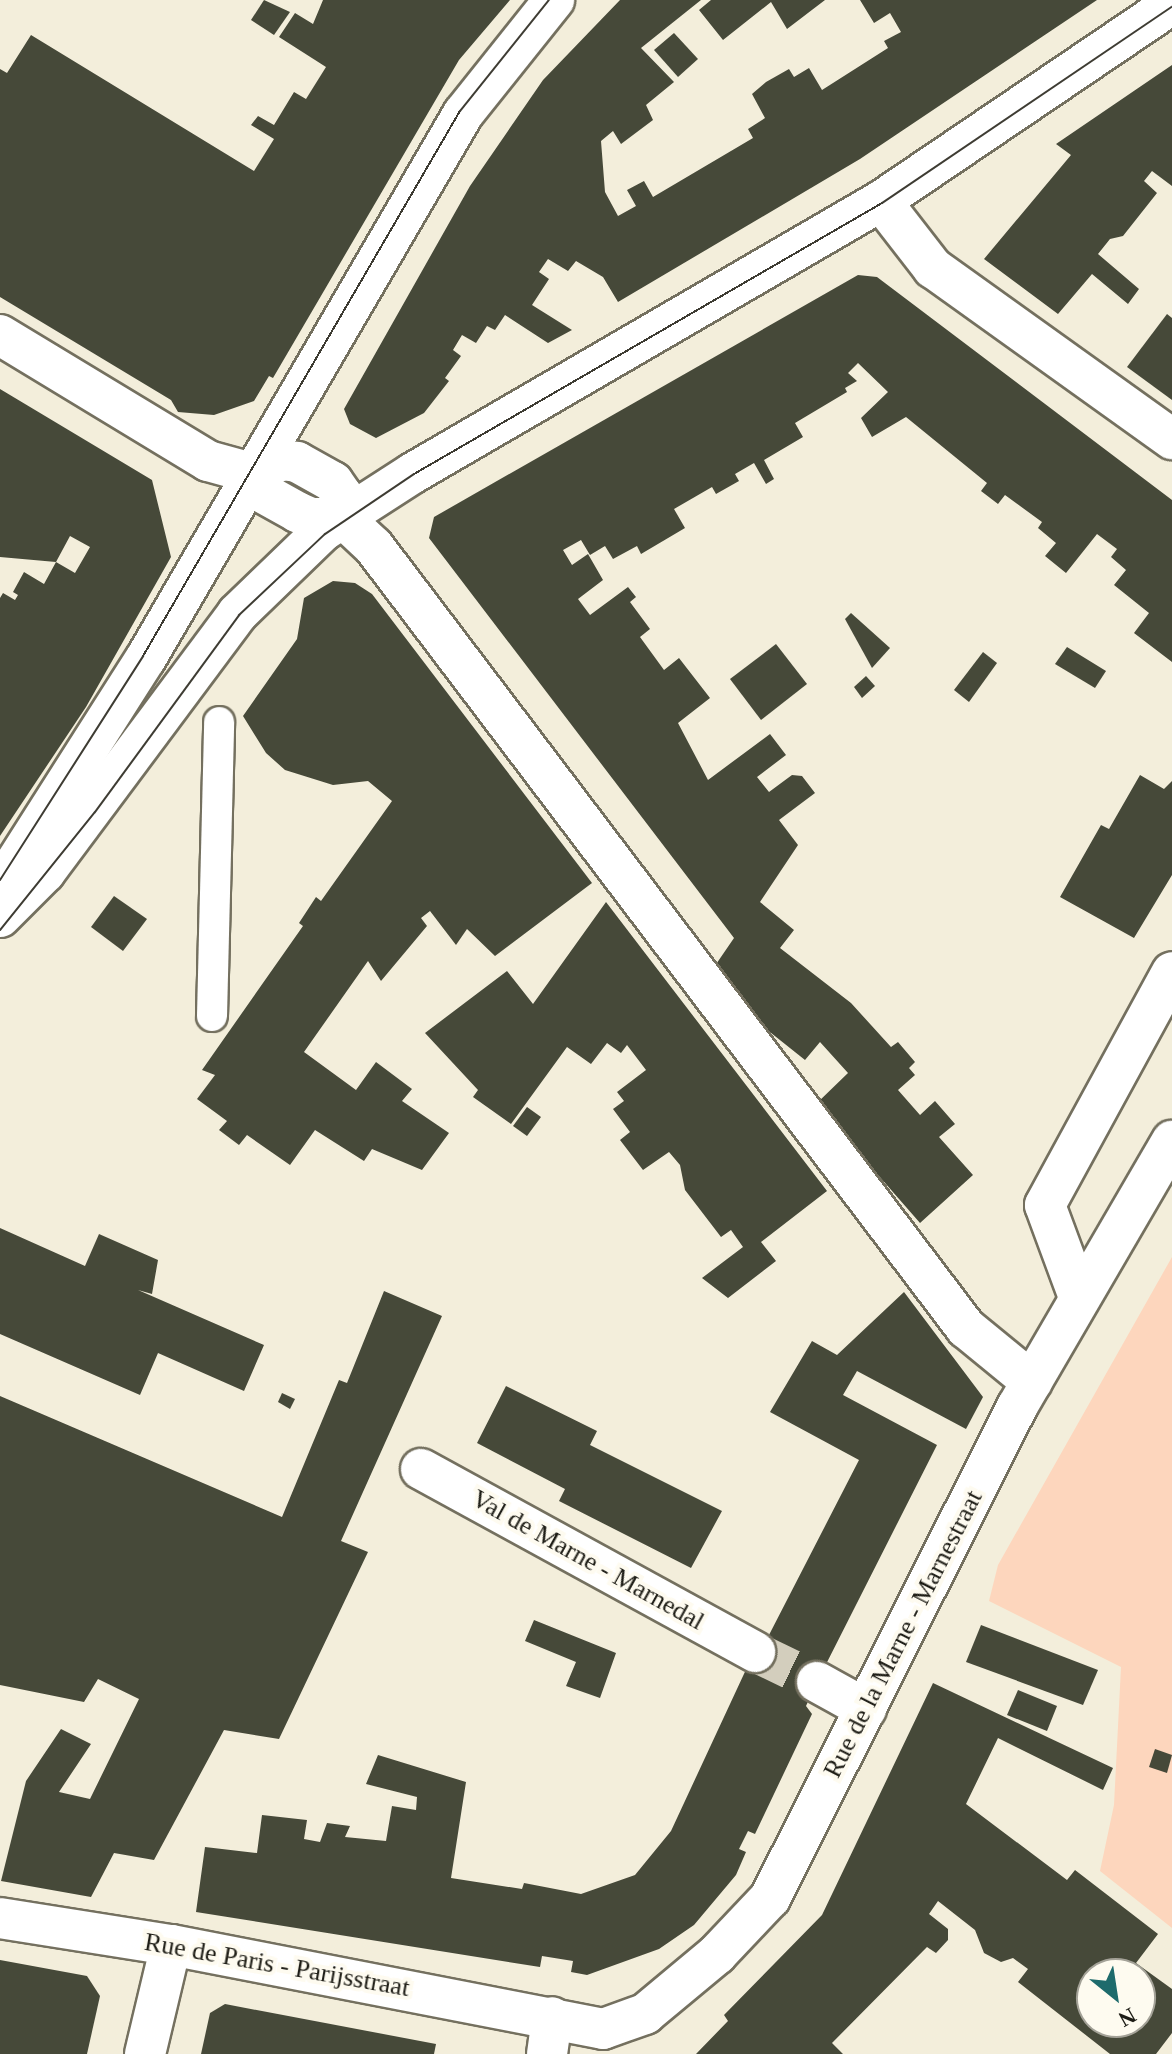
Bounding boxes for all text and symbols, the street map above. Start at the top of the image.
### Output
street label: Val de Marne - Marnedal [466,1483,710,1637]
street label: Rue de la Marne - Marnestraat [817,1485,989,1783]
street label: Rue de Paris - Parijsstraat [142,1926,412,2004]
north arrow [1076,1958,1156,2038]
text: N [1114,2003,1140,2032]

